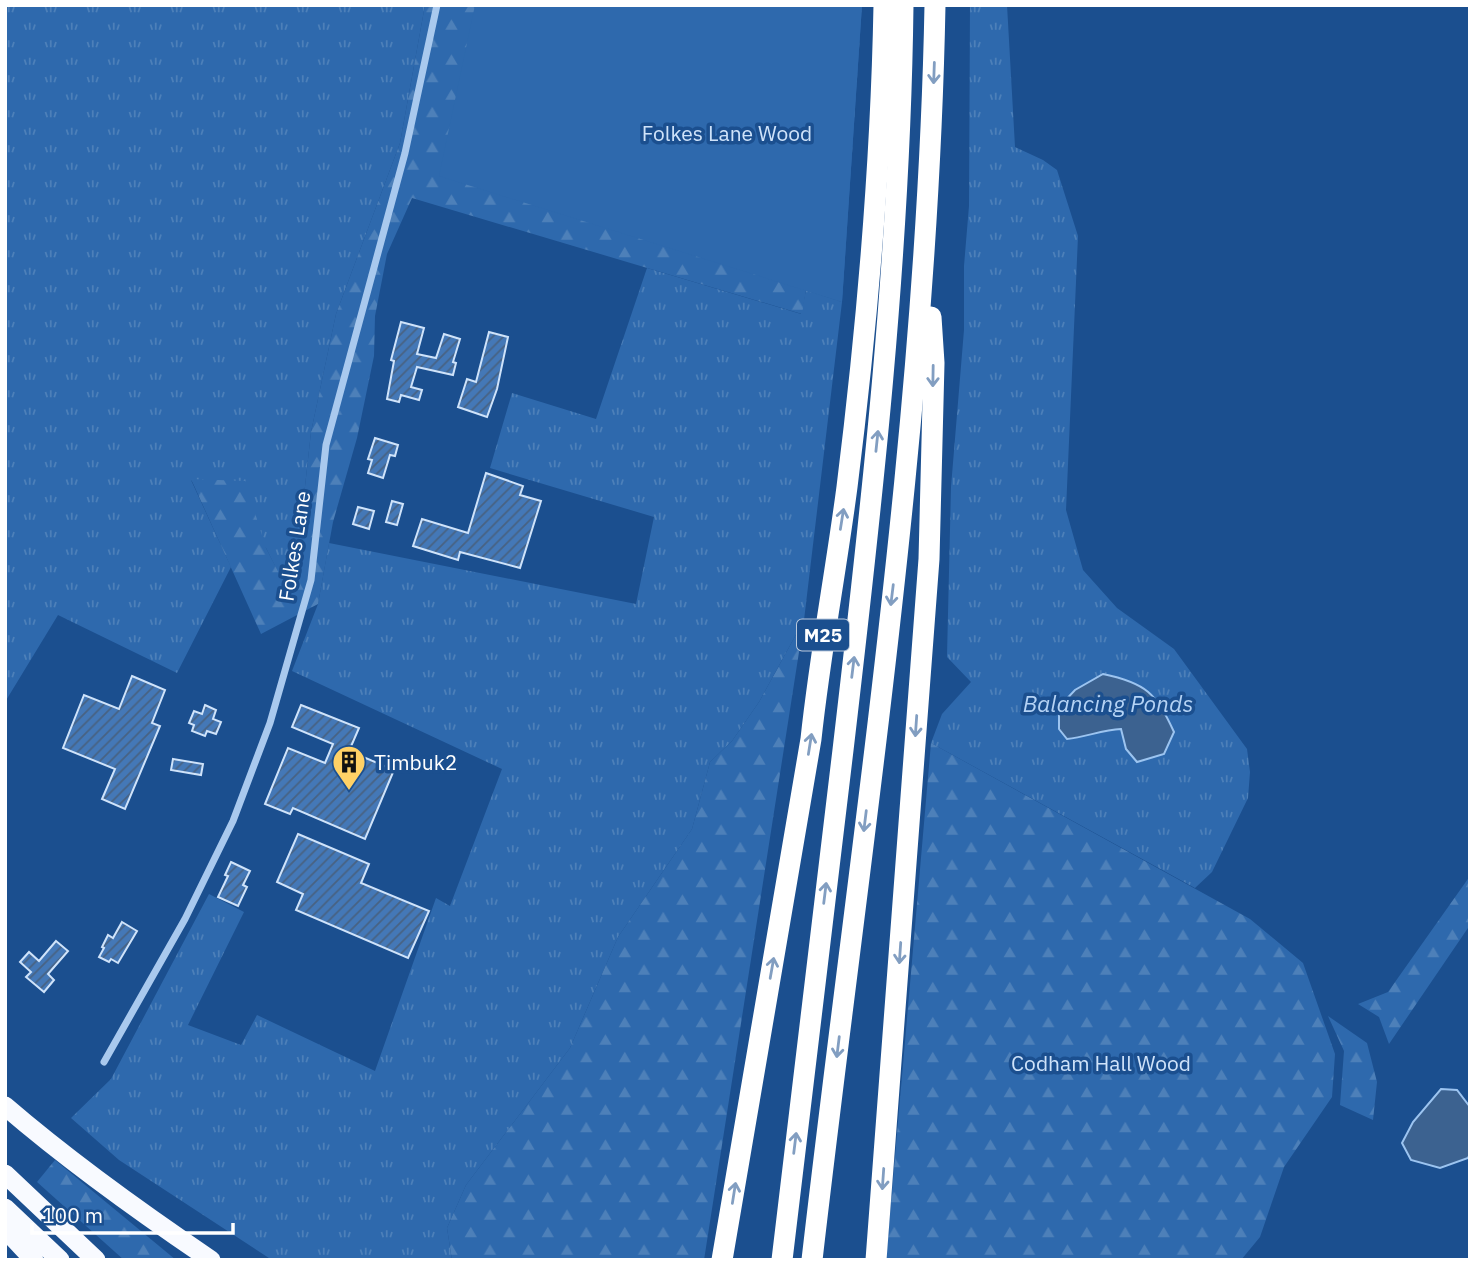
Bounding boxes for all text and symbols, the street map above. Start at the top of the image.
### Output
one-way arrow [927,62,940,85]
park label: Folkes Lane Wood [642,119,812,147]
one-way arrow [927,364,940,387]
one-way arrow [871,430,884,453]
street label: Folkes Lane [271,489,317,603]
one-way arrow [836,508,849,531]
one-way arrow [885,583,898,606]
road number: M25 [797,620,849,650]
one-way arrow [846,656,859,679]
water label: Balancing Ponds [1023,688,1193,718]
one-way arrow [909,714,922,736]
one-way arrow [803,733,816,756]
building icon: Timbuk2 [330,743,368,792]
place label: Timbuk2 [374,748,457,776]
one-way arrow [858,809,871,832]
one-way arrow [819,882,832,905]
one-way arrow [893,941,906,963]
one-way arrow [766,957,779,980]
one-way arrow [831,1035,844,1058]
park label: Codham Hall Wood [1011,1049,1191,1077]
one-way arrow [789,1132,802,1155]
one-way arrow [876,1168,889,1190]
one-way arrow [728,1182,741,1205]
scale bar [32,1192,233,1236]
text: 100 m [42,1201,103,1229]

